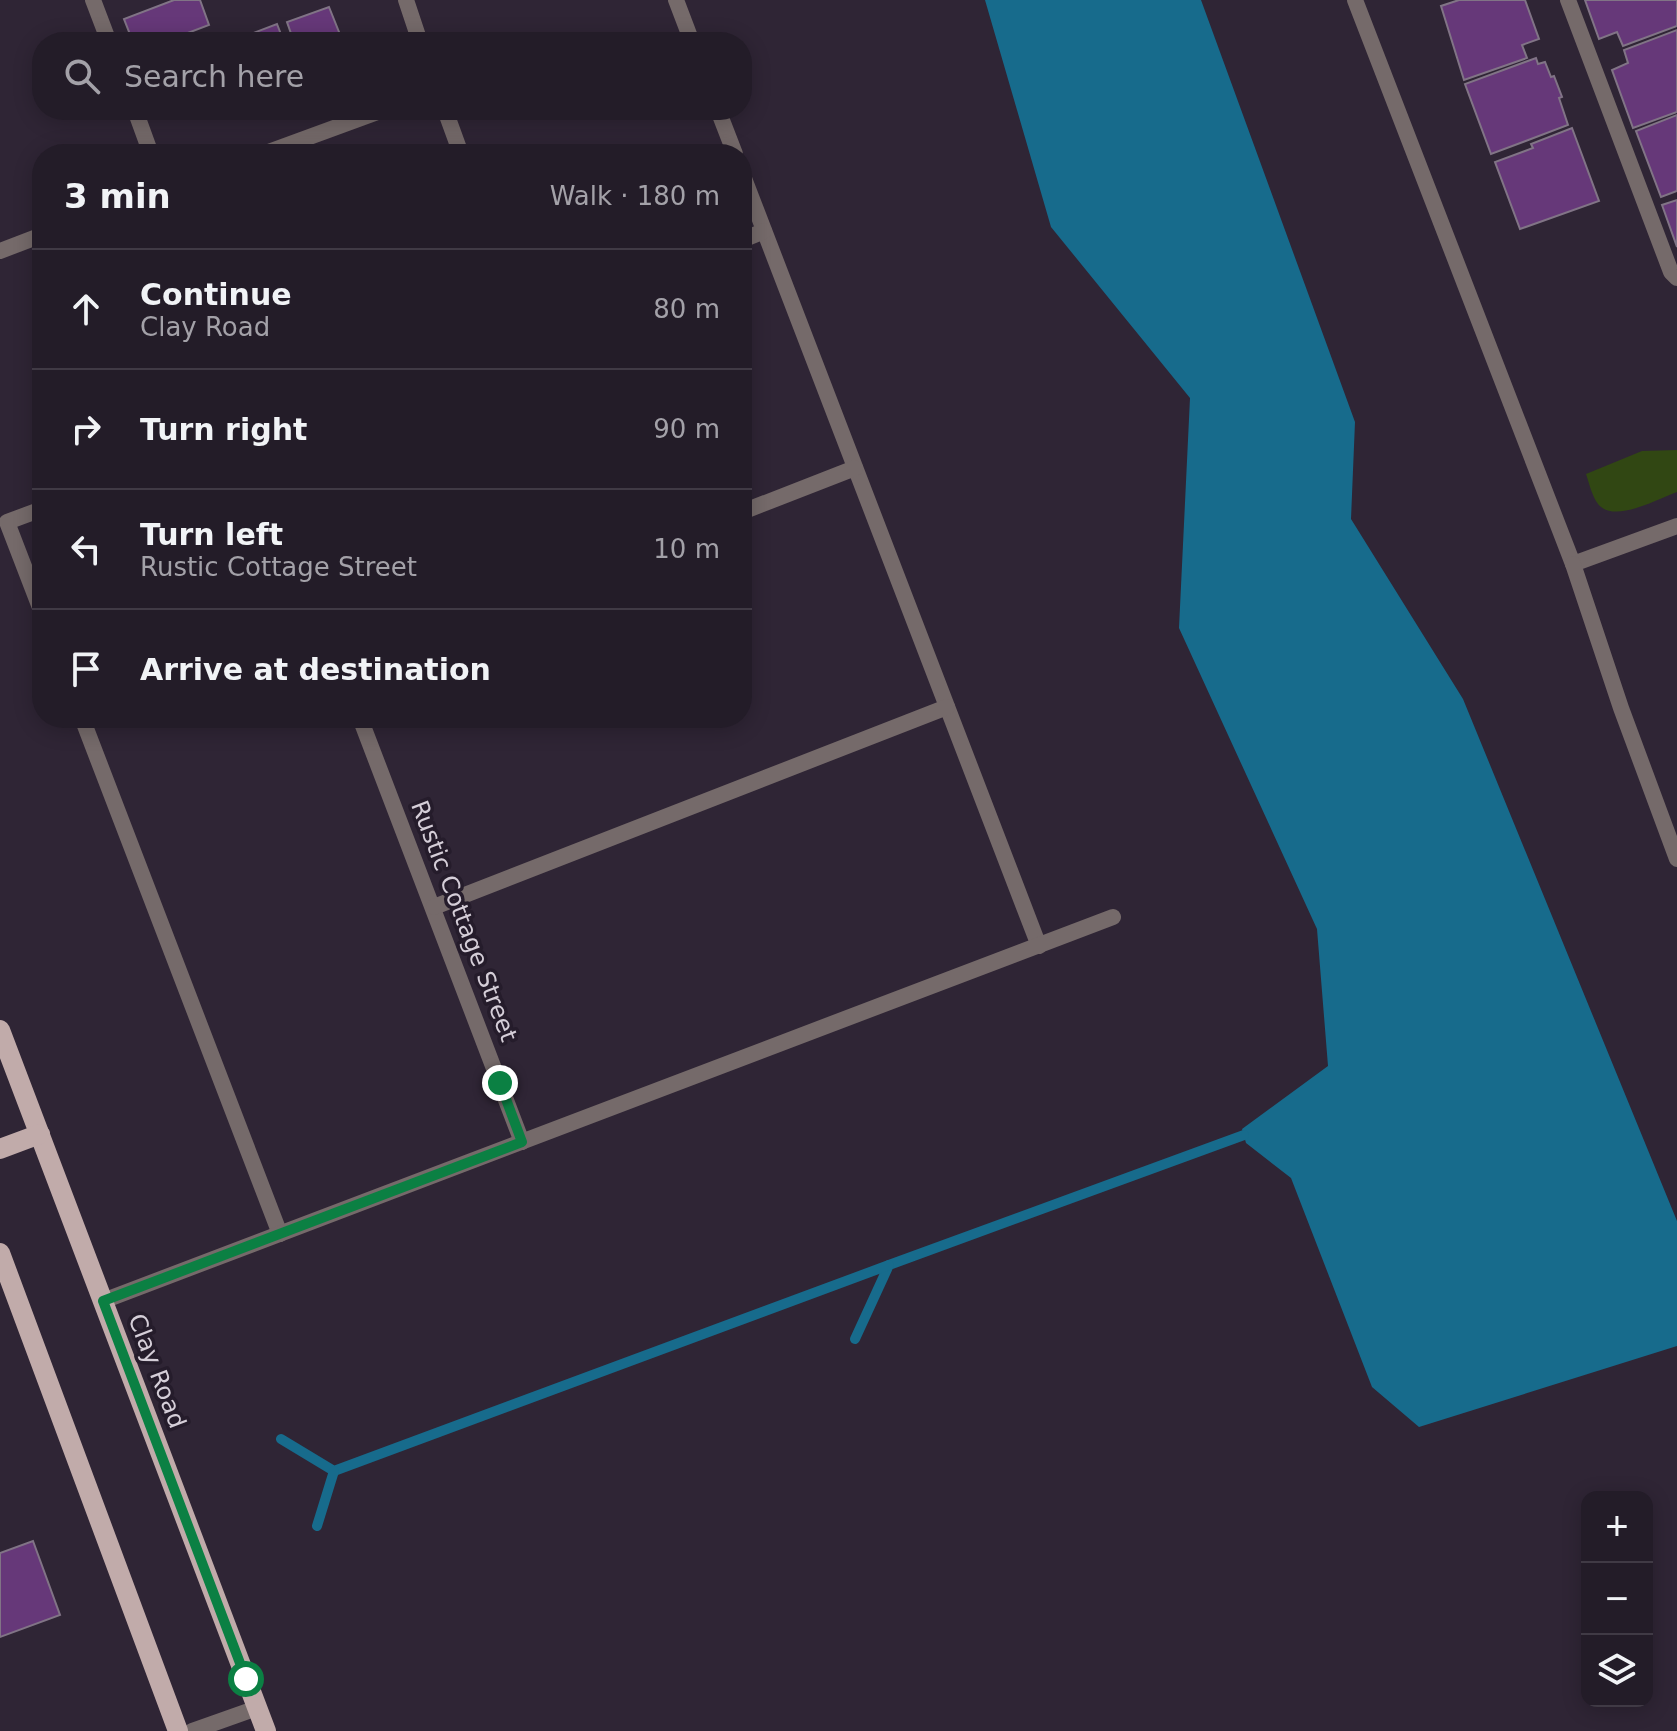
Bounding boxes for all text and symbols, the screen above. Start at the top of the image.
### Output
search box [32,32,752,120]
icon: search [60,54,104,98]
text: Search here [124,59,304,94]
text: 3 min [64,176,171,216]
text: Walk · 180 m [550,181,720,211]
text: Continue [140,277,292,312]
icon: ahead [64,287,108,331]
text: 80 m [653,294,720,324]
text: Clay Road [140,312,270,342]
icon: right [64,407,108,451]
text: Turn right [140,412,307,447]
text: 90 m [653,414,720,444]
text: Turn left [140,517,283,552]
icon: left [64,527,108,571]
text: 10 m [653,534,720,564]
text: Rustic Cottage Street [140,552,417,582]
icon: arrive [64,647,108,691]
text: Arrive at destination [140,652,491,687]
street label: Rustic Cottage Street [405,797,523,1045]
route end [482,1065,518,1101]
street label: Clay Road [122,1310,192,1432]
map controls [1581,1491,1653,1707]
button: + [1581,1491,1653,1563]
button: − [1581,1563,1653,1635]
button: layers [1581,1635,1653,1707]
route start [228,1661,264,1697]

